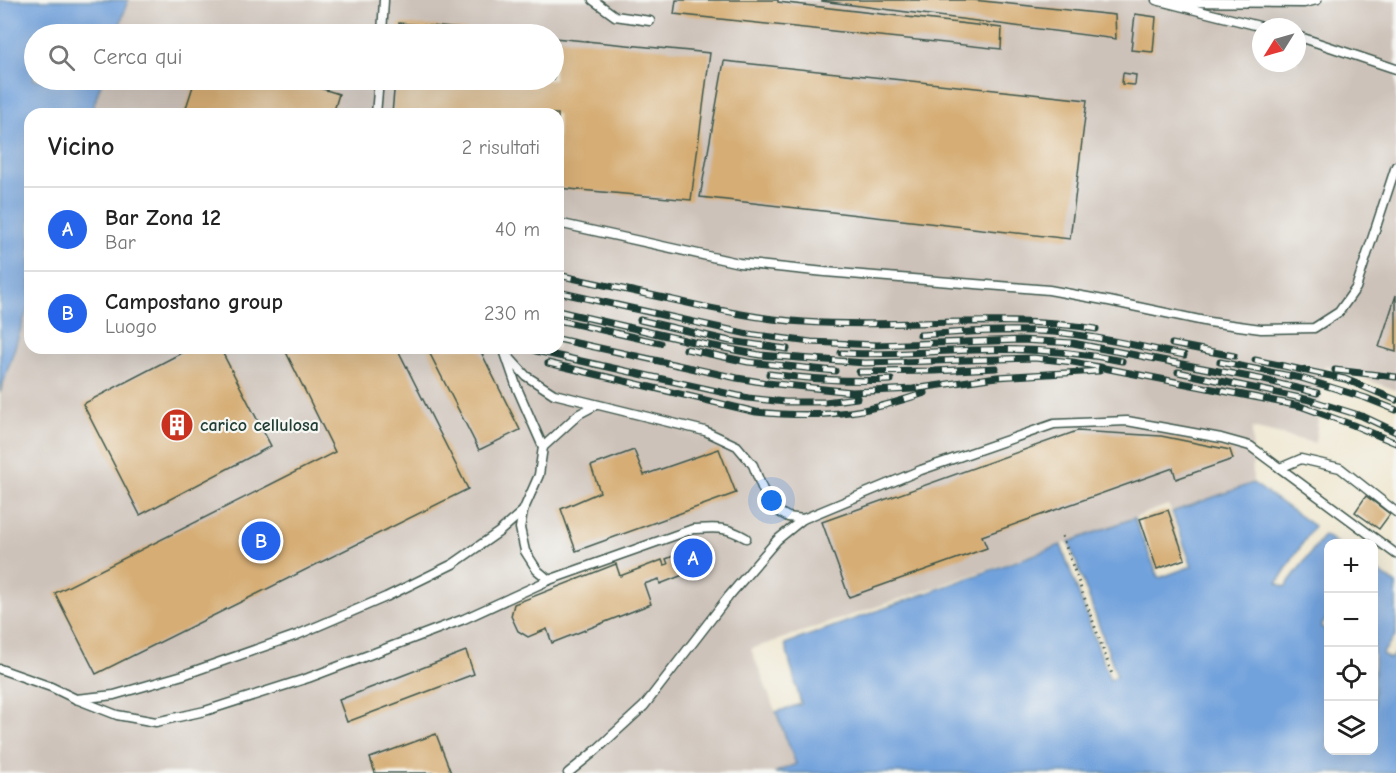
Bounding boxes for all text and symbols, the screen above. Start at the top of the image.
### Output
north arrow [1252,18,1306,72]
search box [24,24,564,90]
icon: search [45,41,78,74]
text: Cerca qui [93,44,183,70]
text: Vicino [48,132,114,162]
text: 2 risultati [462,136,540,159]
text: Bar Zona 12 [105,205,221,231]
text: A [62,218,73,241]
text: 40 m [495,218,540,241]
text: Bar [105,231,136,254]
text: Campostano group [105,289,283,315]
text: B [61,302,74,325]
text: 230 m [484,302,540,325]
text: Luogo [105,315,157,338]
building icon: carico cellulosa [159,407,195,443]
place label: carico cellulosa [200,415,319,436]
your location [757,486,786,515]
pin: B [242,518,280,564]
pin: A [674,536,712,580]
map controls [1324,539,1378,755]
button: + [1324,539,1378,593]
button: − [1324,593,1378,647]
button: locate [1324,647,1378,701]
button: layers [1324,701,1378,755]

